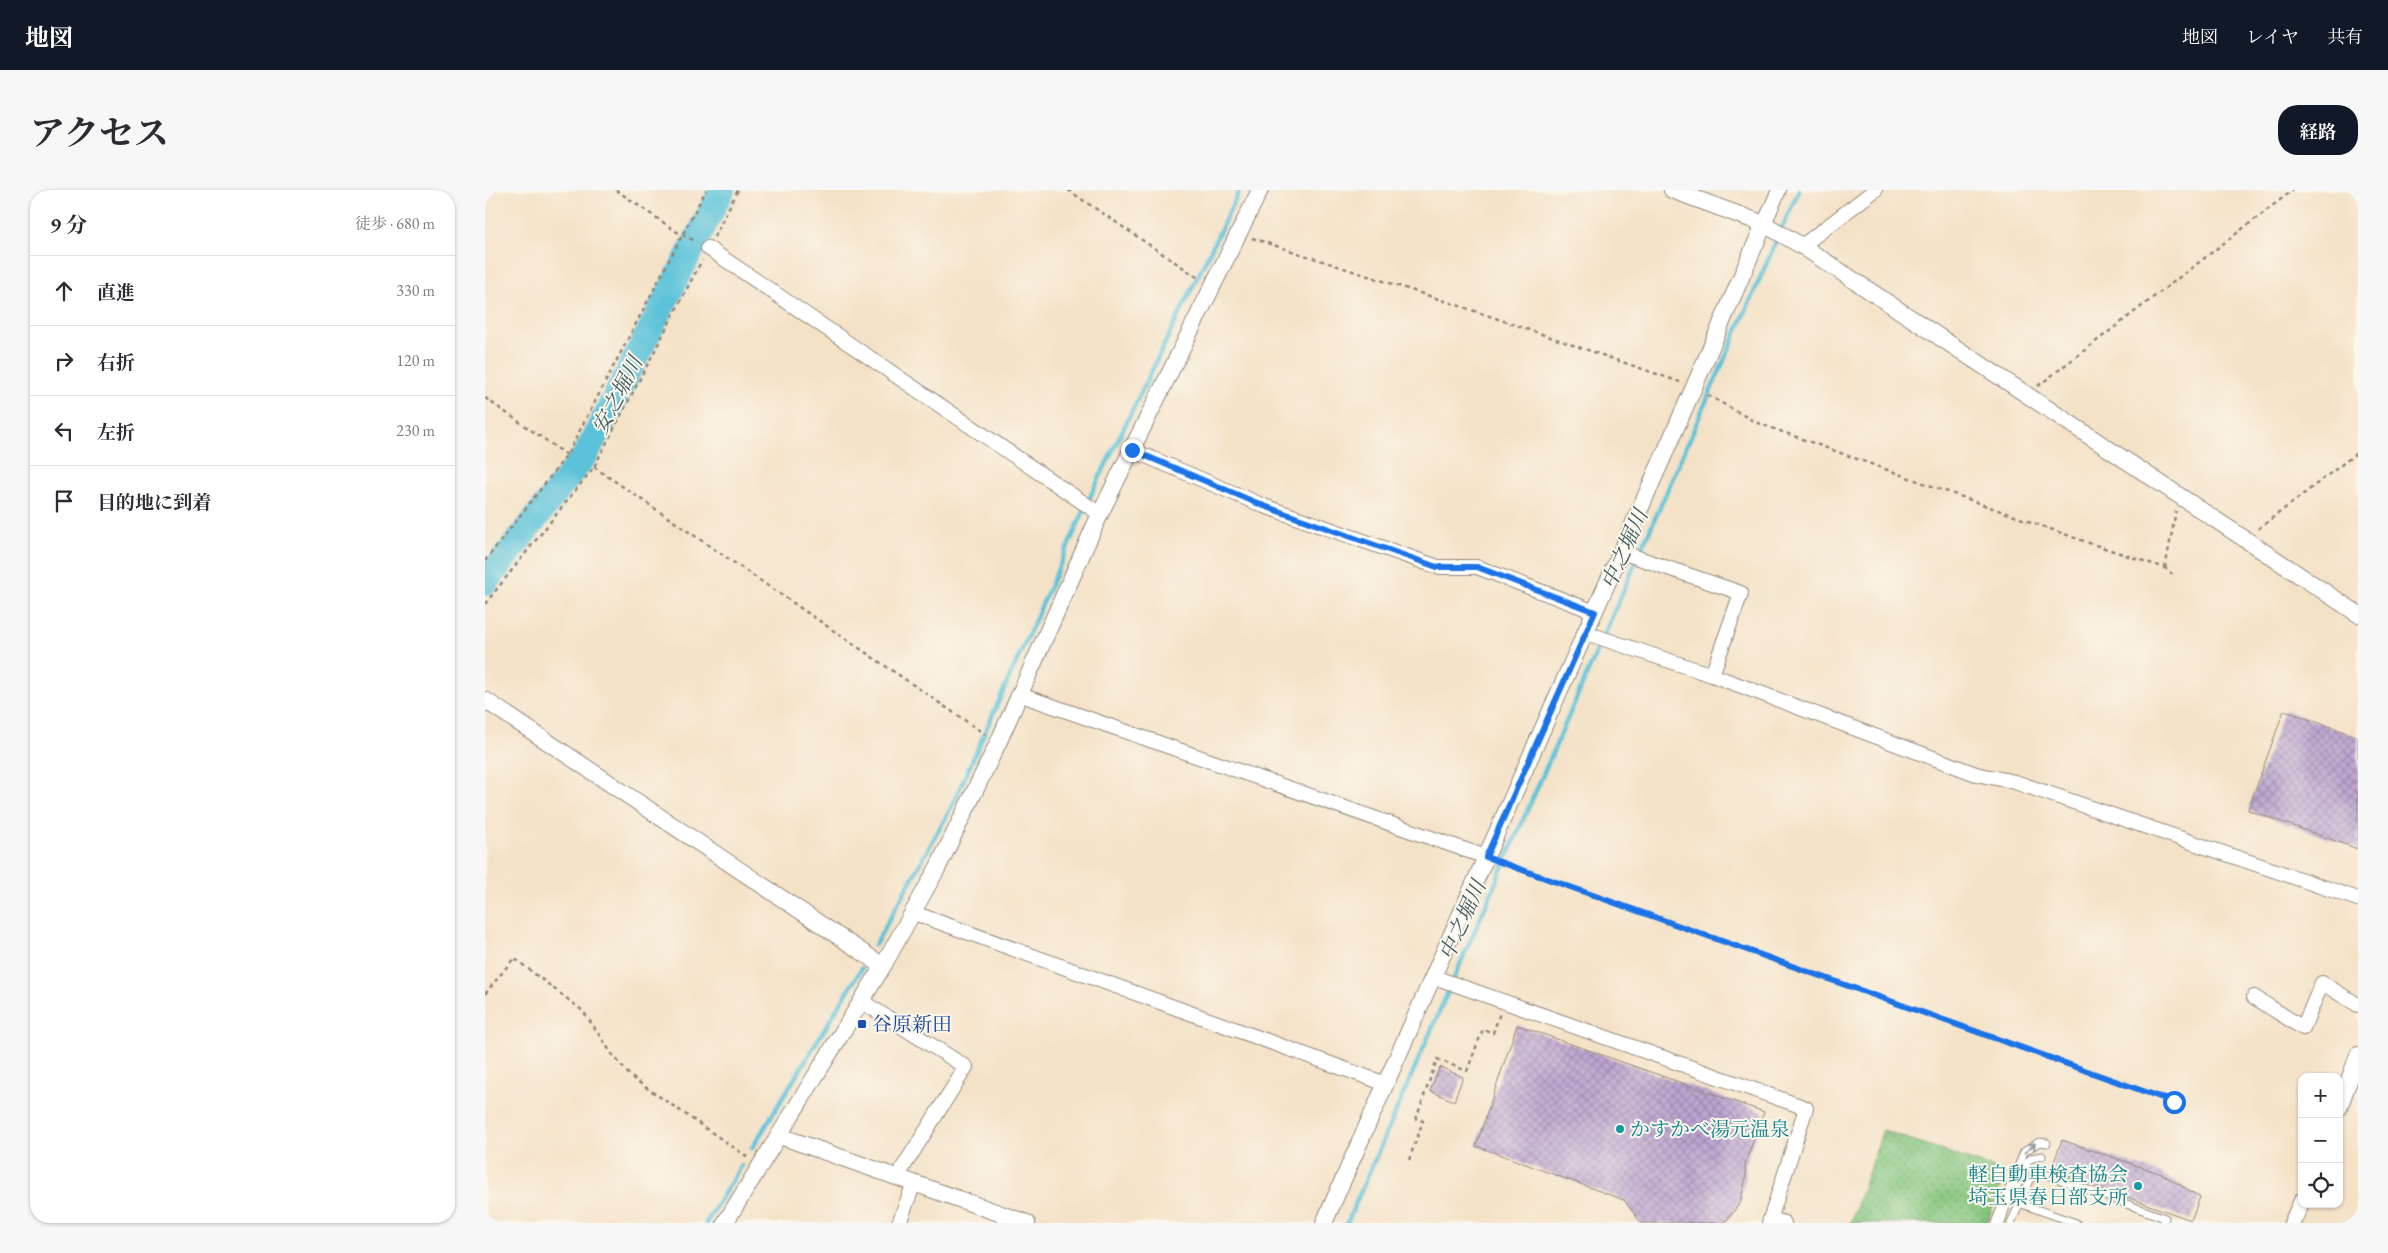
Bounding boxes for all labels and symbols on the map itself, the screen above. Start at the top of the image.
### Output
water label: 安之堀川 [586,350,649,439]
route end [1121,439,1144,462]
water label: 中之堀川 [1595,503,1654,593]
water label: 中之堀川 [1433,874,1492,964]
place label: 谷原新田 [872,1011,952,1037]
marker: 谷原新田 [856,1018,868,1030]
route start [2163,1091,2186,1114]
place label: かすかべ湯元温泉 [1630,1116,1790,1142]
marker: かすかべ湯元温泉 [1614,1123,1626,1135]
one-way arrow [2023,1143,2036,1155]
place label: 軽自動車検査協会 埼玉県春日部支所 [1968,1161,2128,1210]
marker: 軽自動車検査協会 埼玉県春日部支所 [2132,1180,2144,1192]

